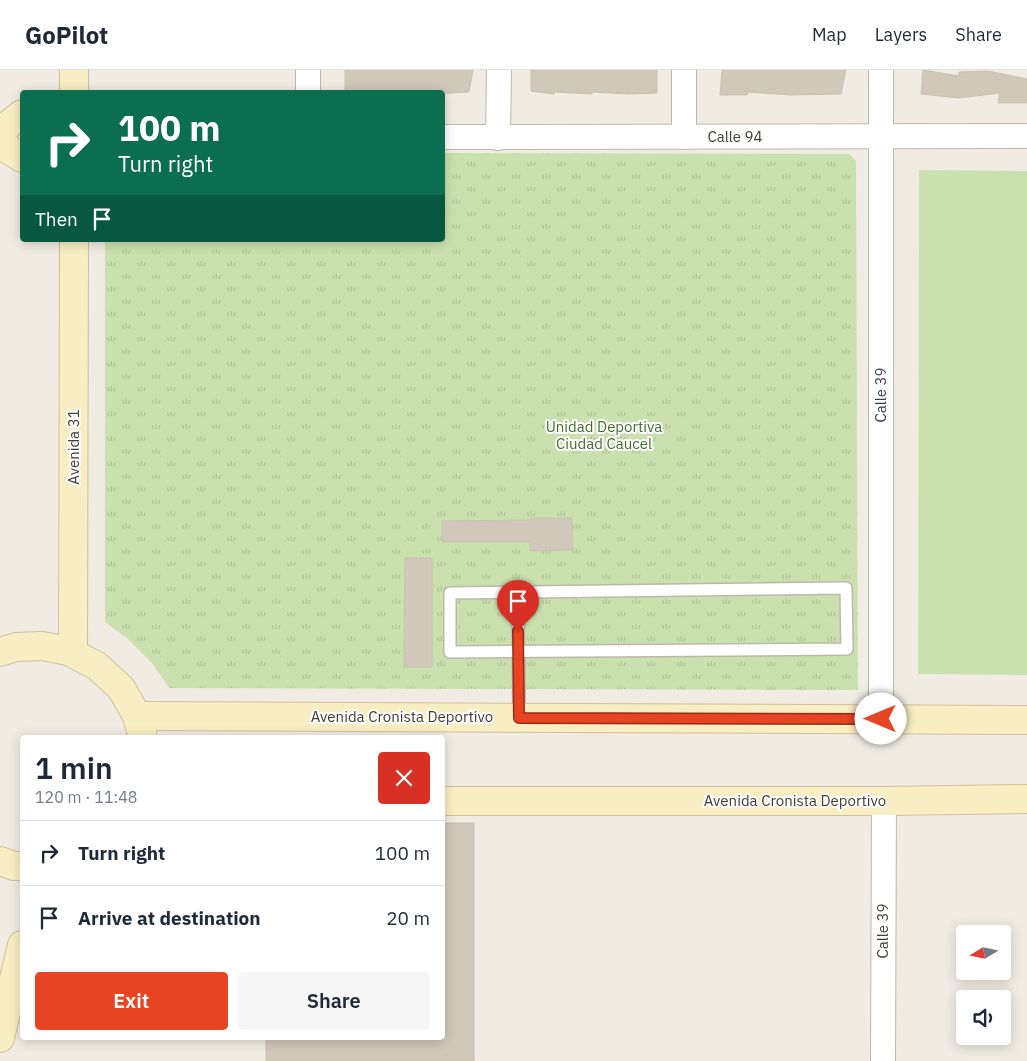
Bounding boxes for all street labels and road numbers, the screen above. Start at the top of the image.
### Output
street label: Calle 94 [707,127,763,146]
street label: Calle 39 [871,367,890,423]
street label: Avenida 31 [64,409,83,485]
street label: Avenida Cronista Deportivo [311,707,493,726]
street label: Avenida Cronista Deportivo [704,791,886,810]
street label: Calle 39 [873,903,892,959]

